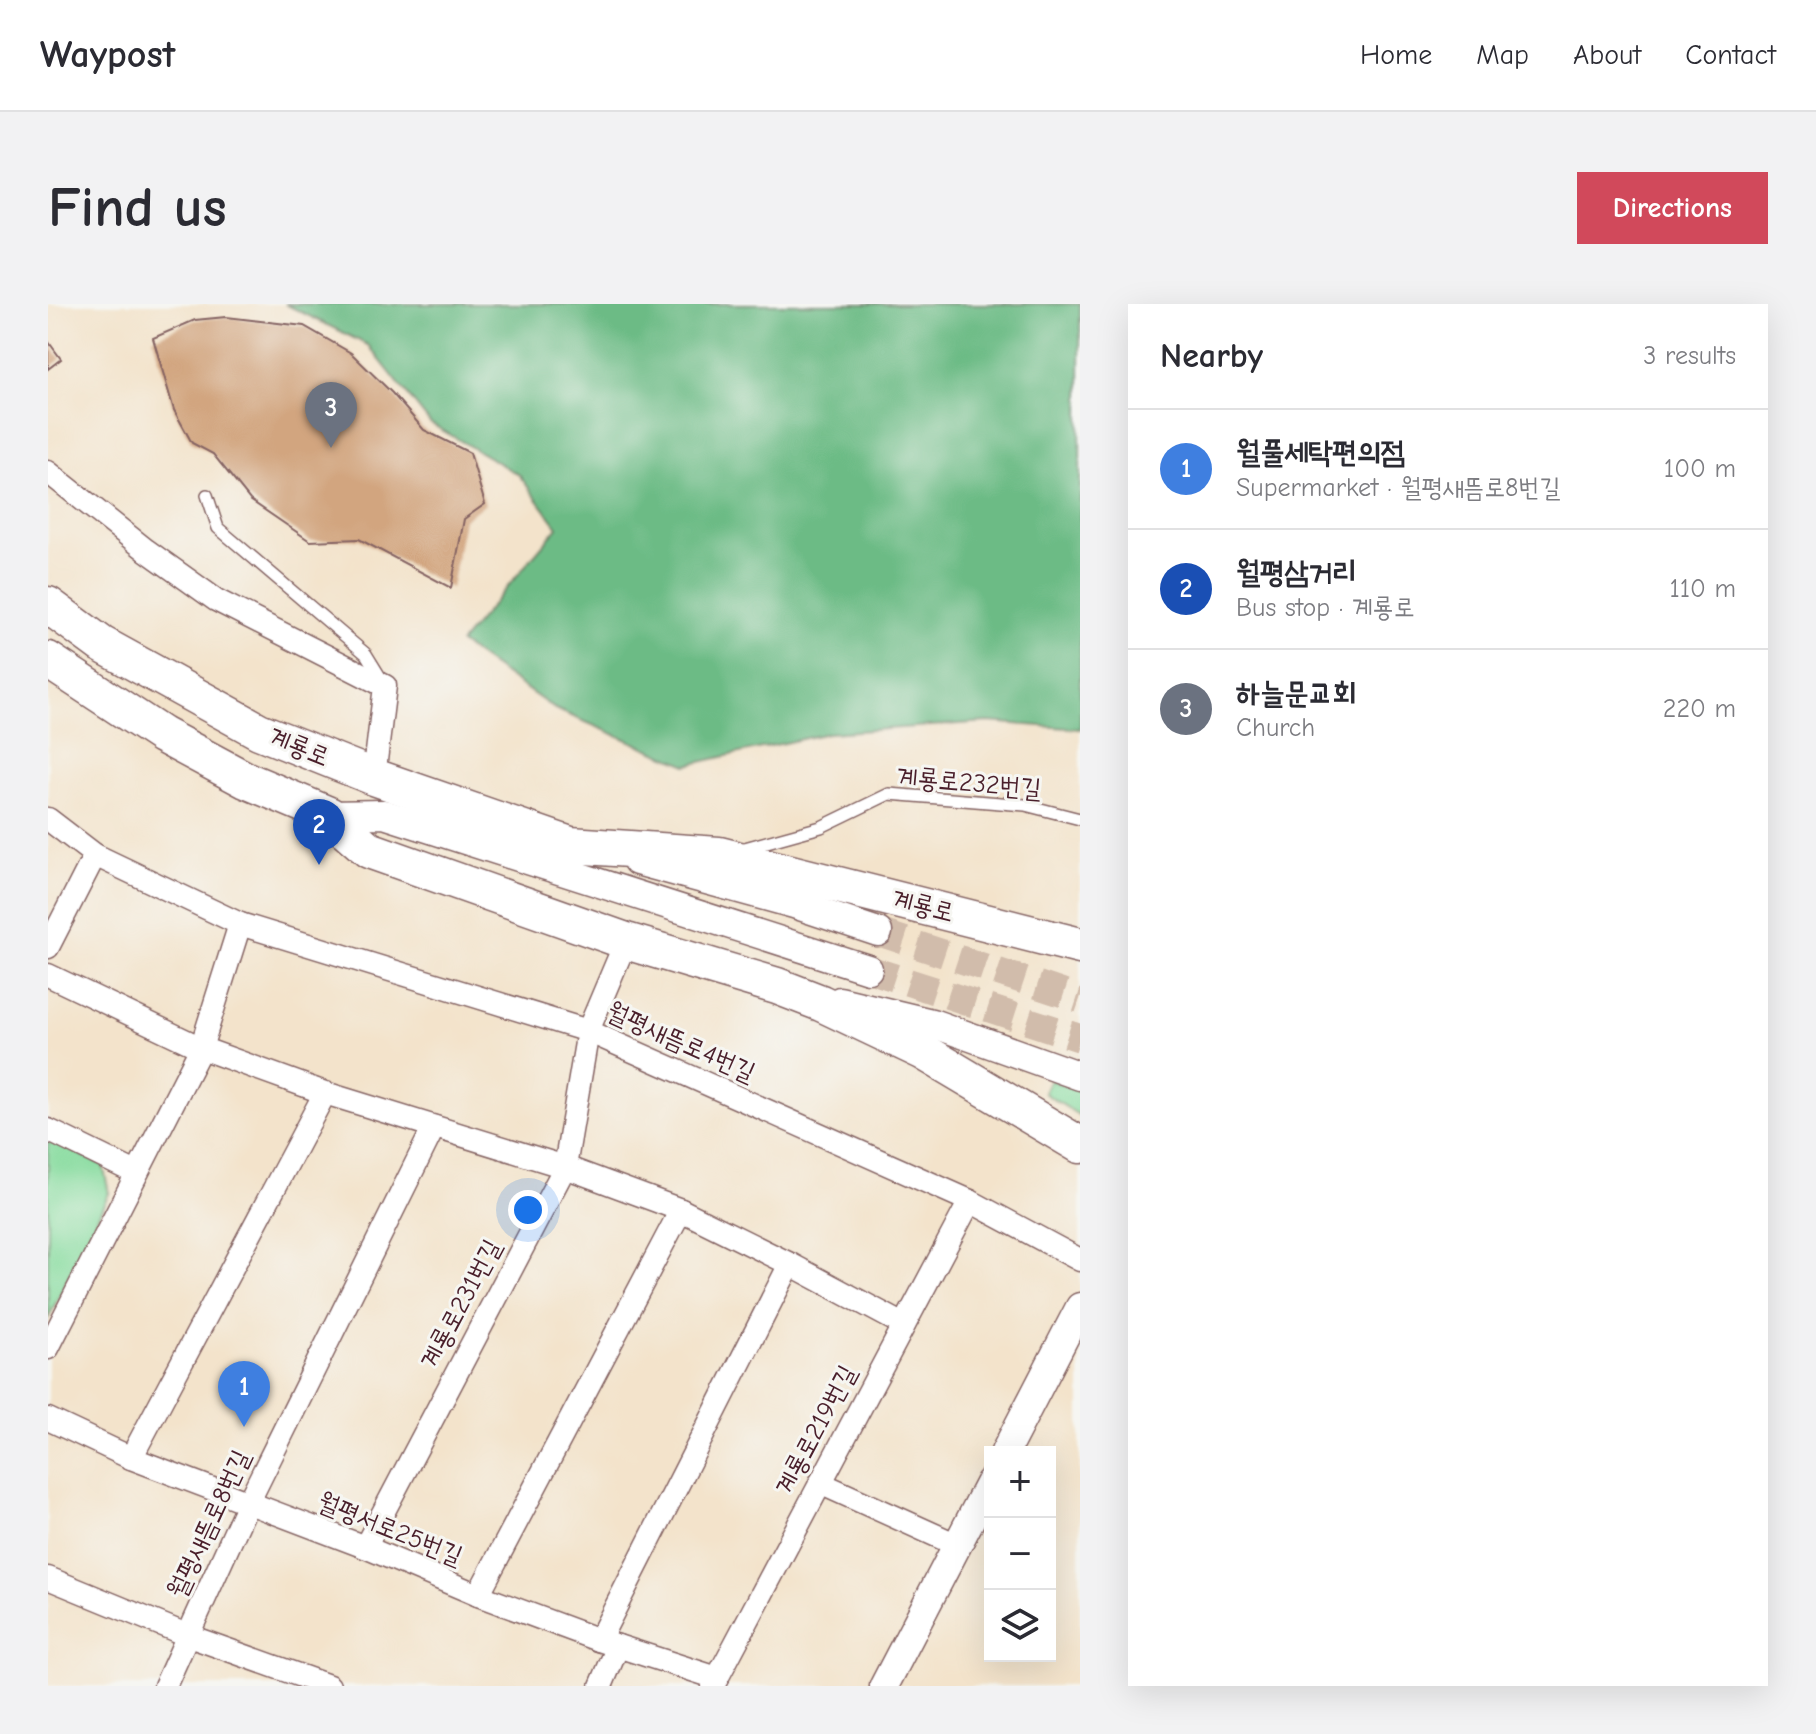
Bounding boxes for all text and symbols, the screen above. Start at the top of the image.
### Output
text: Waypost [40,33,175,77]
text: Home [1360,39,1432,71]
text: Map [1476,39,1529,71]
text: About [1573,39,1641,71]
text: Contact [1685,39,1776,71]
button: Directions [1577,172,1768,244]
text: Find us [48,176,227,240]
text: Nearby [1160,336,1263,376]
text: 3 results [1643,341,1736,371]
pin: 3 [305,382,357,448]
text: 월풀세탁편의점 [1236,435,1405,470]
text: 1 [1181,454,1191,484]
text: 100 m [1664,454,1736,484]
text: Supermarket · 월평새뜸로8번길 [1236,473,1560,503]
text: 월평삼거리 [1236,555,1357,590]
text: 2 [1180,574,1192,604]
text: 110 m [1669,574,1736,604]
text: Bus stop · 계룡로 [1236,593,1415,623]
text: 하늘문교회 [1236,676,1357,711]
text: 3 [1180,694,1192,724]
text: 220 m [1663,694,1736,724]
text: Church [1236,713,1315,743]
street label: 계룡로 [264,721,334,773]
street label: 계룡로232번길 [895,762,1043,804]
pin: 2 [293,799,345,865]
street label: 계룡로 [889,884,957,928]
street label: 월평새뜸로4번길 [602,996,760,1088]
your location [508,1190,548,1230]
street label: 계룡로231번길 [415,1234,508,1374]
street label: 계룡로219번길 [769,1360,863,1500]
pin: 1 [218,1361,270,1427]
street label: 월평새뜸로8번길 [162,1445,256,1603]
map controls [984,1446,1056,1662]
button: + [984,1446,1056,1518]
street label: 월평서로25번길 [313,1486,467,1572]
button: − [984,1518,1056,1590]
button: layers [984,1590,1056,1662]

